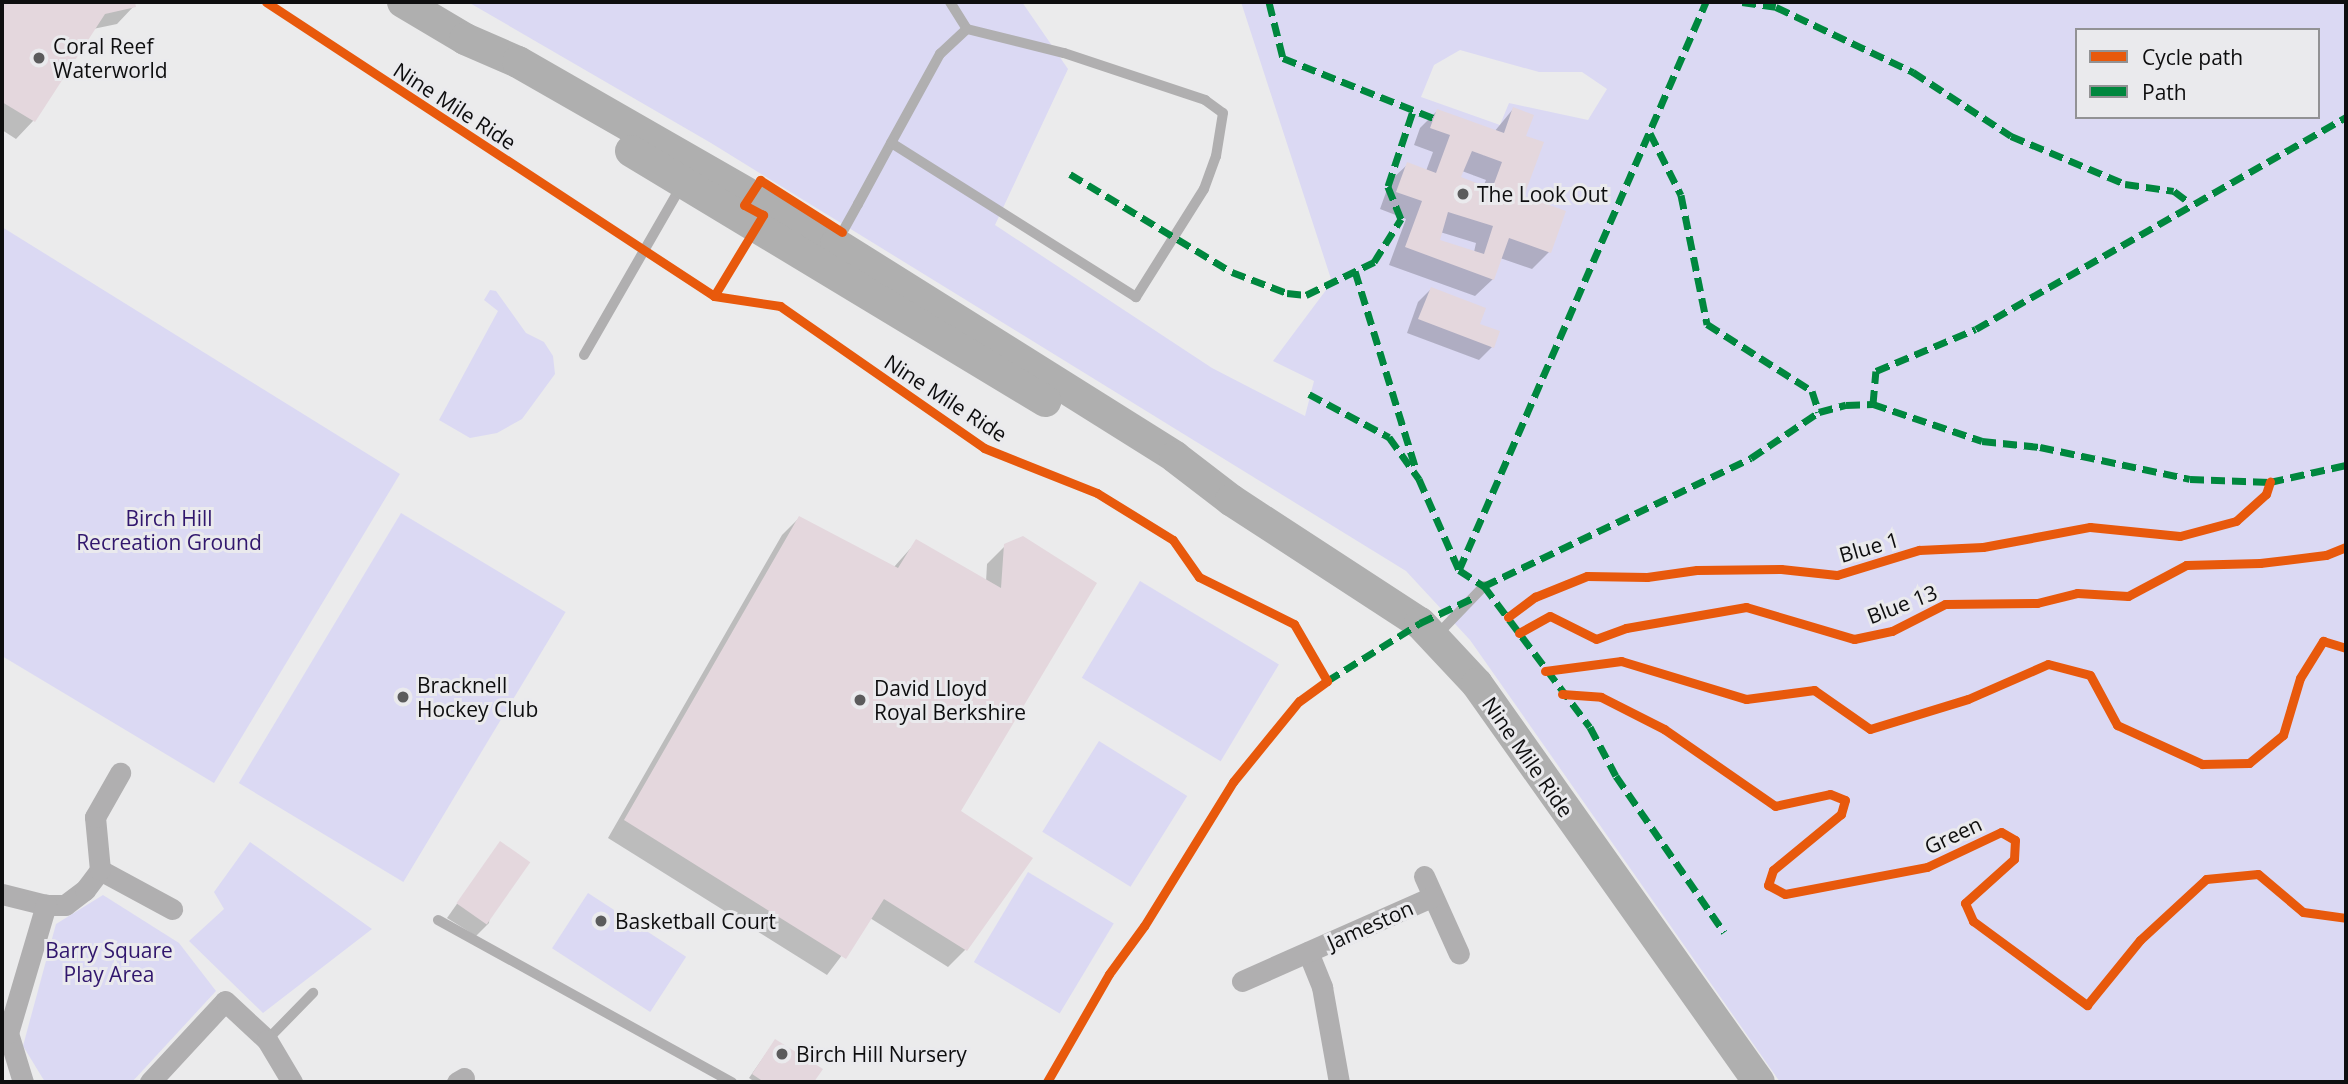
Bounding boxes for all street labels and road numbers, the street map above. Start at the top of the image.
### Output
street label: Nine Mile Ride [389,57,521,155]
street label: Nine Mile Ride [880,349,1012,447]
street label: Blue 1 [1836,526,1902,568]
street label: Blue 13 [1863,579,1941,629]
street label: Nine Mile Ride [1477,692,1579,822]
street label: Green [1920,811,1986,859]
street label: Jameston [1323,895,1417,955]

